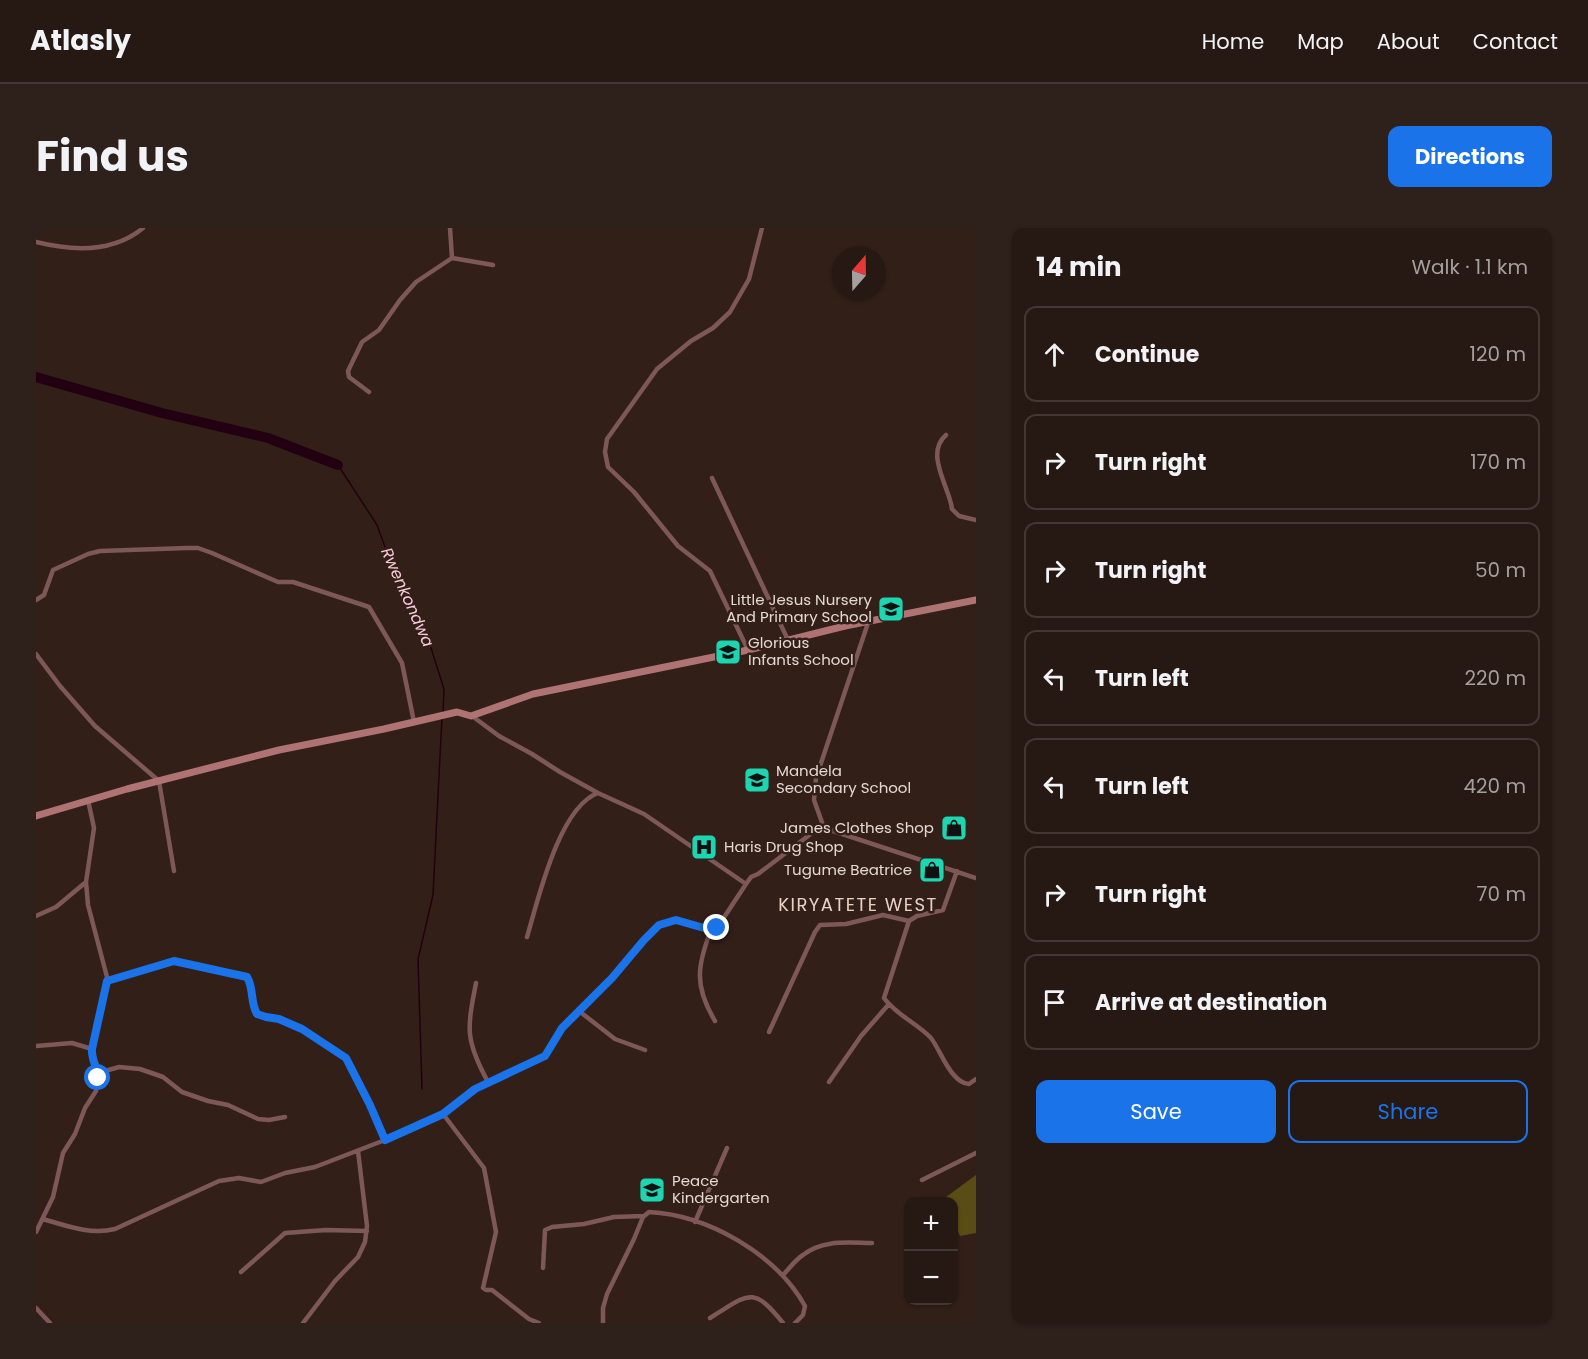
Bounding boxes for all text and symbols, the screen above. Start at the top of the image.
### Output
text: Atlasly [30,21,131,60]
text: Home [1202,27,1264,56]
text: Map [1297,27,1344,56]
text: About [1377,27,1440,56]
text: Contact [1473,27,1558,56]
button: Directions [1388,126,1552,187]
text: Find us [36,127,189,186]
north arrow [832,246,886,300]
text: 14 min [1036,249,1122,285]
text: Walk · 1.1 km [1412,253,1528,281]
icon: ahead [1038,338,1071,371]
text: Continue [1095,339,1199,370]
text: 120 m [1470,340,1526,368]
icon: right [1038,446,1071,479]
text: Turn right [1095,447,1206,478]
text: 170 m [1470,448,1526,476]
water label: Rwenkondwa [375,544,440,651]
icon: right [1038,554,1071,587]
text: Turn right [1095,555,1206,586]
text: 50 m [1475,556,1526,584]
place label: Little Jesus Nursery And Primary School [726,589,873,627]
school or university icon: Little Jesus Nursery And Primary School [876,594,906,624]
place label: Glorious Infants School [748,632,854,670]
school or university icon: Glorious Infants School [713,637,743,667]
icon: left [1038,662,1071,695]
text: Turn left [1095,663,1189,694]
text: 220 m [1465,664,1526,692]
place label: Mandela Secondary School [776,760,911,798]
school or university icon: Mandela Secondary School [742,765,772,795]
icon: left [1038,770,1071,803]
text: Turn left [1095,771,1189,802]
text: 420 m [1463,772,1526,800]
shop icon: James Clothes Shop [939,813,969,843]
place label: James Clothes Shop [780,817,934,838]
hospital icon: Haris Drug Shop [689,832,719,862]
place label: Haris Drug Shop [724,836,844,857]
shop icon: Tugume Beatrice [917,855,947,885]
place label: Tugume Beatrice [784,859,912,880]
icon: right [1038,878,1071,911]
text: Turn right [1095,879,1206,910]
text: 70 m [1477,880,1526,908]
district label: KIRYATETE WEST [778,892,938,917]
route end [703,914,729,940]
icon: arrive [1038,986,1071,1019]
text: Arrive at destination [1095,987,1327,1018]
route start [84,1064,110,1090]
button: Save [1036,1080,1276,1143]
button: Share [1288,1080,1528,1143]
place label: Peace Kindergarten [672,1170,770,1208]
school or university icon: Peace Kindergarten [637,1175,667,1205]
map controls [904,1197,958,1305]
button: + [904,1197,958,1251]
button: − [904,1251,958,1305]

